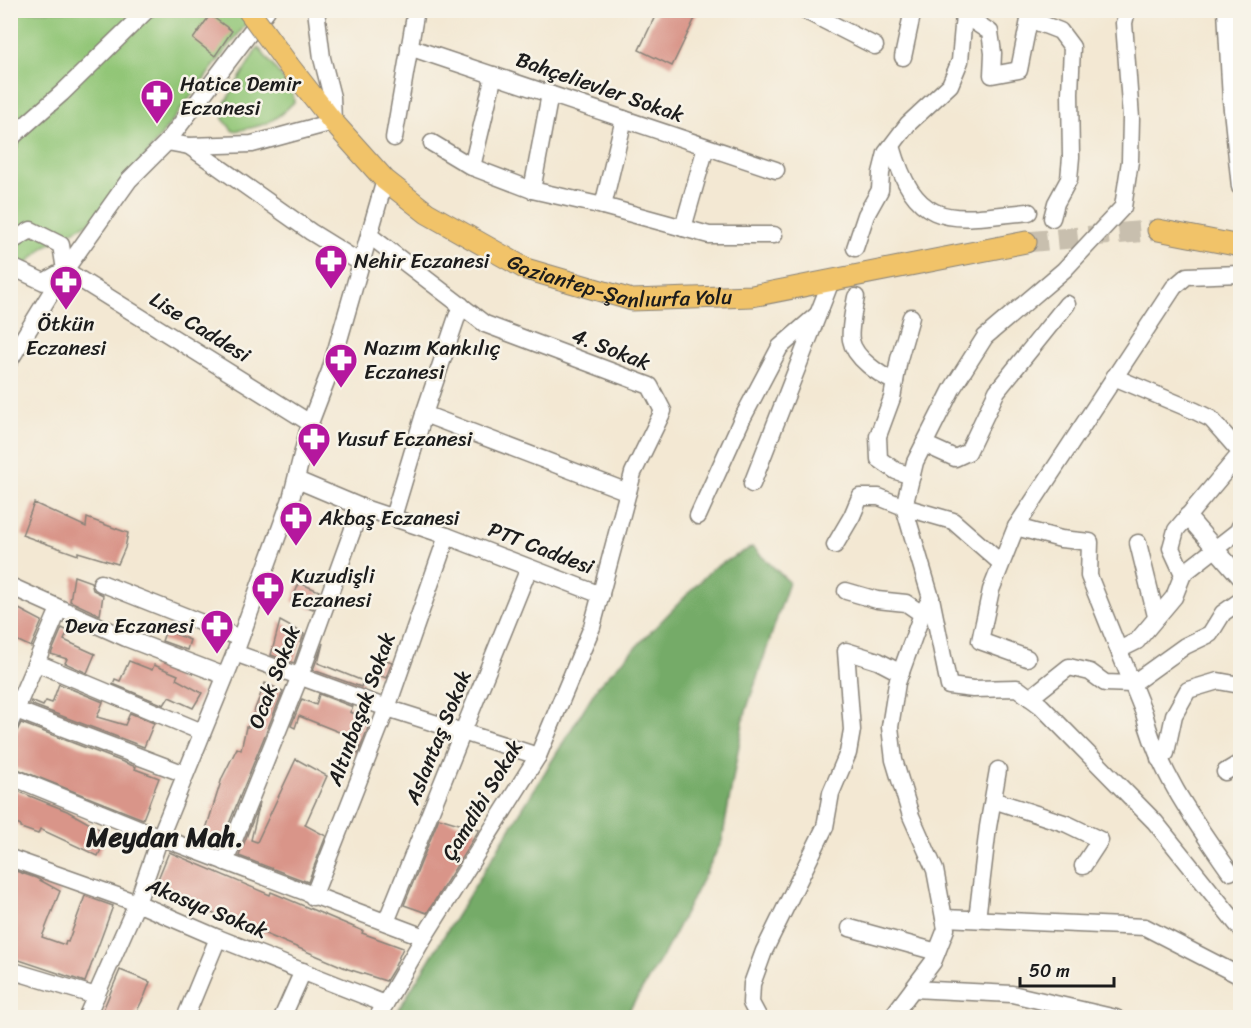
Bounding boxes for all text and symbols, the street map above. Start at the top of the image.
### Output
street label: Bahçelievler Sokak [511,40,690,134]
place label: Hatice Demir Eczanesi [180,65,302,127]
pharmacy icon: Hatice Demir Eczanesi [139,78,175,125]
place label: Nehir Eczanesi [354,242,491,280]
pharmacy icon: Nehir Eczanesi [313,243,349,290]
street label: Gaziantep-Şanlıurfa Yolu [500,243,734,319]
pharmacy icon: Ötkün Eczanesi [48,264,84,311]
street label: Lise Caddesi [142,281,259,374]
place label: Ötkün Eczanesi [26,305,107,367]
street label: 4. Sokak [566,317,656,381]
place label: Nazım Kankılıç Eczanesi [364,329,501,391]
pharmacy icon: Nazım Kankılıç Eczanesi [323,342,359,389]
place label: Yusuf Eczanesi [337,420,473,458]
pharmacy icon: Yusuf Eczanesi [296,421,332,468]
place label: Akbaş Eczanesi [318,499,461,537]
pharmacy icon: Akbaş Eczanesi [278,500,314,547]
street label: PTT Caddesi [482,510,601,586]
place label: Kuzudişli Eczanesi [291,557,376,619]
pharmacy icon: Kuzudişli Eczanesi [250,570,286,617]
place label: Deva Eczanesi [65,607,195,645]
pharmacy icon: Deva Eczanesi [199,608,235,655]
street label: Ocak Sokak [237,619,311,734]
street label: Altınbaşak Sokak [315,627,406,792]
street label: Aslantaş Sokak [393,664,482,811]
street label: Çamdibi Sokak [431,732,533,868]
district label: Meydan Mah. [85,813,244,861]
street label: Akasya Sokak [139,866,274,950]
scale bar [1020,950,1114,988]
text: 50 m [1029,955,1070,987]

